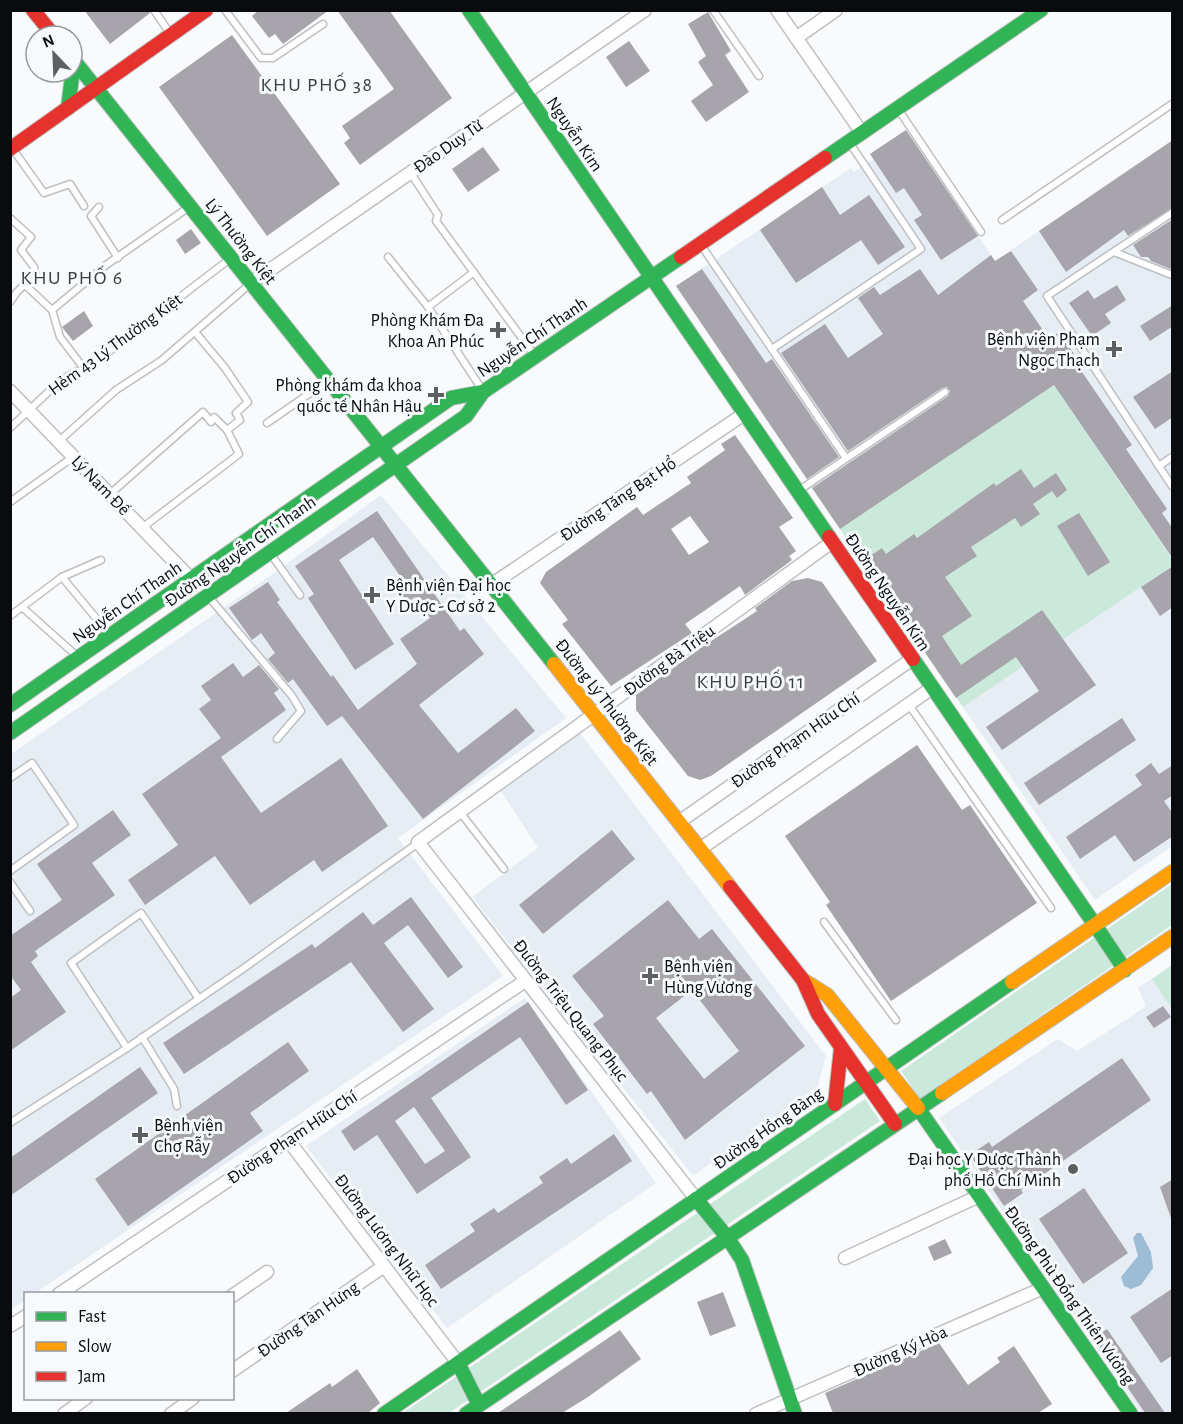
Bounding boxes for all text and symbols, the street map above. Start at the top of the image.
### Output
north arrow [24,24,84,84]
text: N [40,32,57,51]
district label: KHU PHỐ 38 [261,72,373,95]
street label: Nguyễn Kim [543,93,607,175]
street label: Đào Duy Từ [410,116,487,177]
street label: Lý Thường Kiệt [201,195,279,288]
district label: KHU PHỐ 6 [20,265,124,288]
street label: Hẻm 43 Lý Thường Kiệt [45,290,186,399]
street label: Nguyễn Chí Thanh [473,293,591,381]
place label: Phòng Khám Đa Khoa An Phúc [371,312,484,351]
marker: Phòng Khám Đa Khoa An Phúc [489,321,507,339]
place label: Bệnh viện Phạm Ngọc Thạch [987,331,1100,370]
marker: Bệnh viện Phạm Ngọc Thạch [1105,340,1123,358]
place label: Phòng khám đa khoa quốc tế Nhân Hậu [275,377,422,416]
marker: Phòng khám đa khoa quốc tế Nhân Hậu [427,386,445,404]
street label: Lý Nam Đế [68,452,134,519]
street label: Đường Tăng Bạt Hổ [556,453,680,545]
street label: Đường Nguyễn Chí Thanh [161,491,319,611]
street label: Đường Nguyễn Kim [841,529,935,655]
street label: Nguyễn Chí Thanh [69,557,185,647]
place label: Bệnh viện Đại học Y Dược - Cơ sở 2 [386,577,511,616]
marker: Bệnh viện Đại học Y Dược - Cơ sở 2 [363,586,381,604]
street label: Đường Bà Triệu [621,622,718,700]
street label: Đường Lý Thường Kiệt [551,636,661,769]
district label: KHU PHỐ 11 [697,669,805,692]
street label: Đường Phạm Hữu Chí [728,689,864,792]
street label: Đường Triệu Quang Phục [509,936,631,1085]
place label: Bệnh viện Hùng Vương [664,958,753,997]
marker: Bệnh viện Hùng Vương [641,967,659,985]
street label: Đường Hồng Bàng [710,1083,827,1173]
street label: Đường Phạm Hữu Chí [224,1087,361,1188]
place label: Bệnh viện Chợ Rẫy [154,1117,223,1156]
marker: Bệnh viện Chợ Rẫy [131,1126,149,1144]
place label: Đại học Y Dược Thành phố Hồ Chí Minh [908,1151,1061,1190]
marker: Đại học Y Dược Thành phố Hồ Chí Minh [1066,1162,1080,1176]
street label: Đường Lương Nhữ Học [331,1171,442,1310]
street label: Đường Phù Đổng Thiên Vương [1001,1202,1139,1388]
street label: Đường Tân Hưng [255,1278,363,1361]
legend [24,1292,234,1400]
text: Fast [78,1308,106,1326]
street label: Đường Ký Hòa [851,1323,950,1381]
text: Slow [78,1338,111,1356]
text: Jam [78,1368,106,1386]

